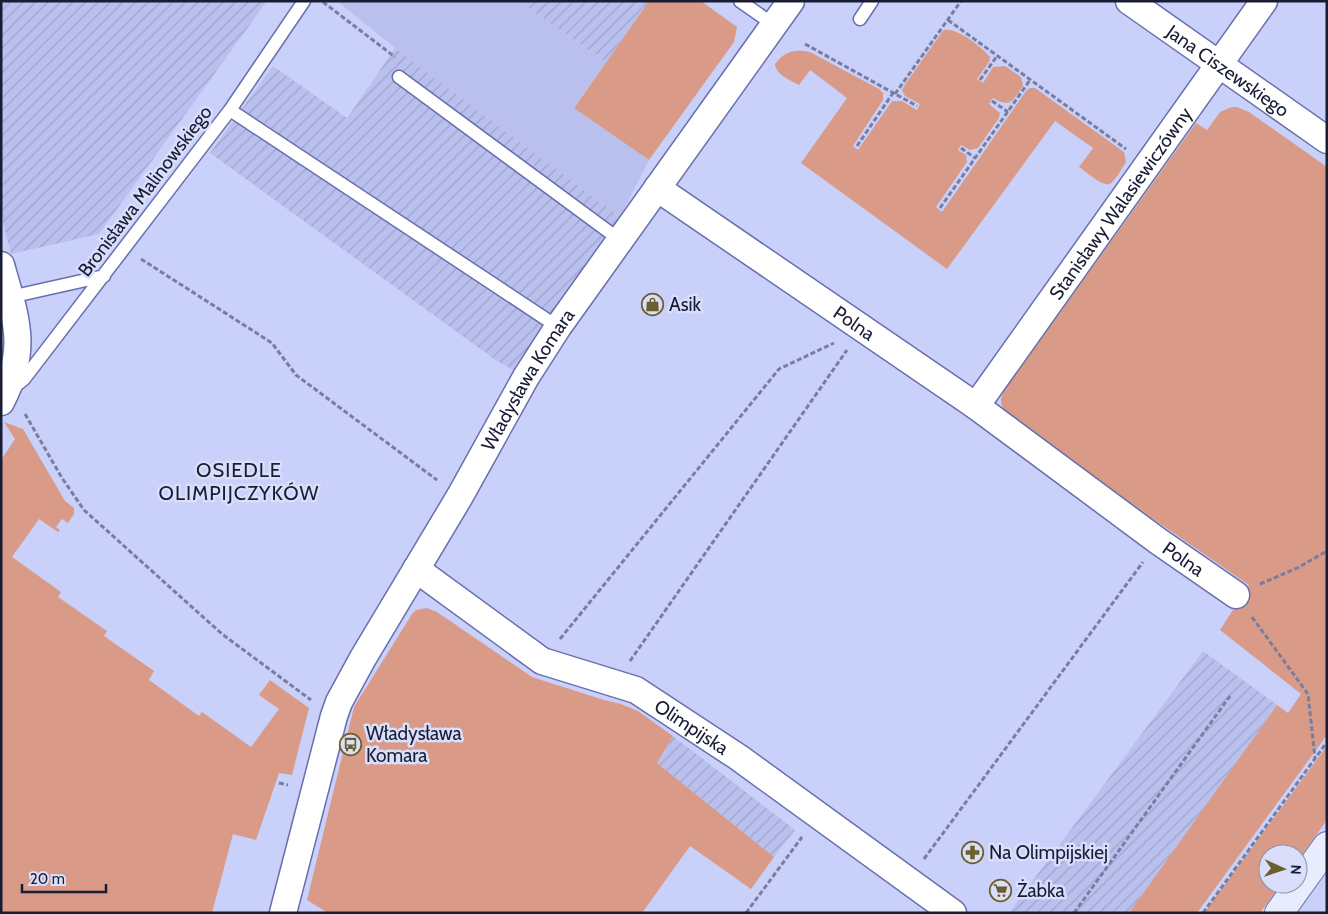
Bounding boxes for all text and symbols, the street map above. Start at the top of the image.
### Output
street label: Jana Ciszewskiego [1162,19,1294,121]
street label: Bronisława Malinowskiego [73,101,217,281]
street label: Stanisławy Walasiewiczówny [1044,102,1197,304]
shop icon: Asik [641,292,665,316]
place label: Asik [669,293,702,316]
street label: Polna [829,301,880,345]
street label: Władysława Komara [476,304,579,454]
district label: OSIEDLE OLIMPIJCZYKÓW [159,458,319,505]
street label: Polna [1158,536,1209,581]
street label: Olimpijska [650,694,733,759]
place label: Władysława Komara [366,722,462,767]
bus stop icon: Władysława Komara [338,732,362,756]
pharmacy icon: Na Olimpijskiej [961,840,985,864]
place label: Na Olimpijskiej [989,841,1108,864]
north arrow [1258,844,1308,894]
scale bar [22,862,106,894]
text: N [1287,864,1305,875]
text: 20 m [30,870,65,888]
supermarket icon: Żabka [989,878,1013,902]
place label: Żabka [1017,879,1065,902]

